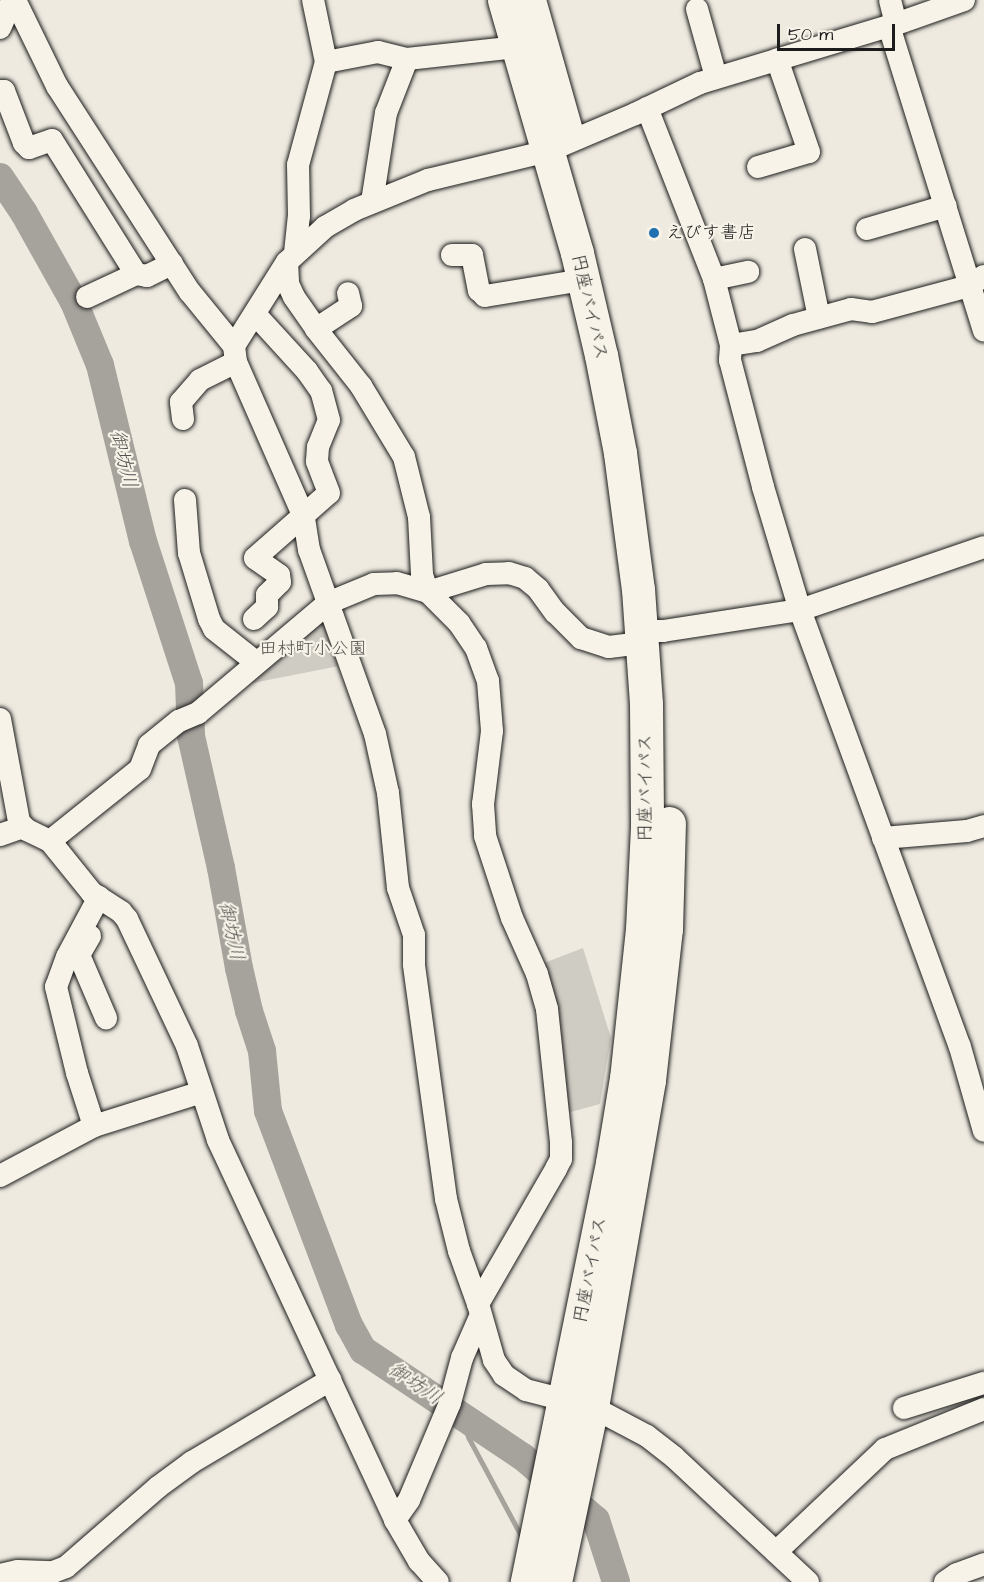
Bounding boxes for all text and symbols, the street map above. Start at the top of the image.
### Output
scale bar [780,12,898,50]
text: 50 m [788,22,833,47]
place label: えびす書店 [666,222,756,244]
marker: えびす書店 [647,226,661,240]
street label: 円座バイパス [566,252,612,362]
water label: 御坊川 [104,427,142,491]
park label: 田村町小公園 [259,638,367,660]
street label: 円座バイパス [635,734,657,842]
water label: 御坊川 [213,899,249,963]
street label: 円座バイパス [570,1215,612,1325]
water label: 御坊川 [383,1357,447,1411]

